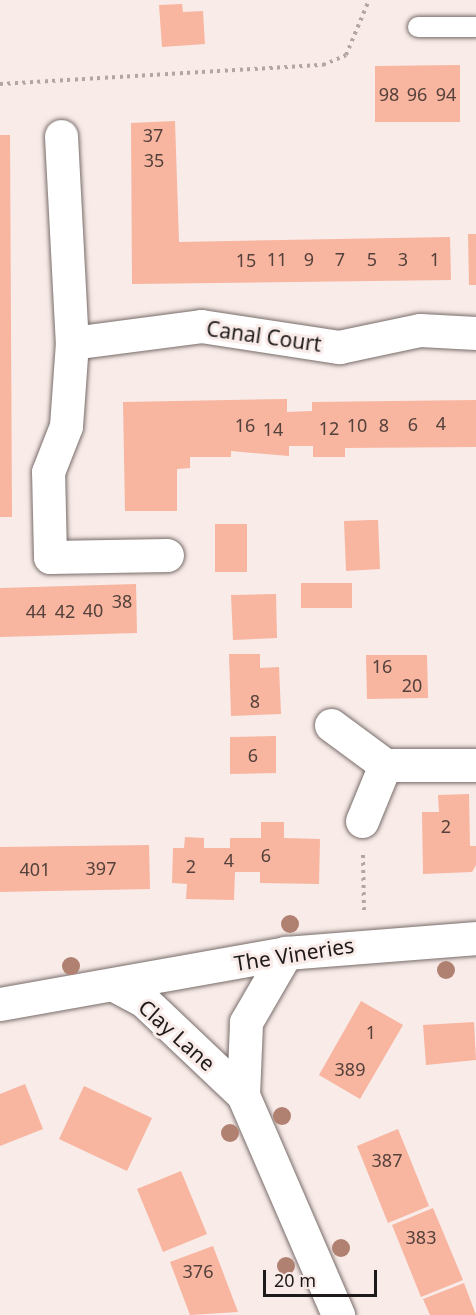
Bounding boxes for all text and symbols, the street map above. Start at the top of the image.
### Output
house number: 98 [379,83,399,105]
house number: 96 [407,83,427,105]
house number: 94 [436,83,456,105]
house number: 37 [143,124,163,146]
house number: 35 [144,149,164,171]
house number: 11 [267,248,287,270]
house number: 9 [304,248,314,270]
house number: 7 [335,248,345,270]
house number: 5 [367,248,377,270]
house number: 3 [398,248,408,270]
house number: 1 [430,248,440,270]
house number: 15 [236,249,256,271]
street label: Canal Court [205,315,323,357]
house number: 4 [436,412,446,434]
house number: 6 [408,413,418,435]
house number: 16 [235,414,255,436]
house number: 10 [347,414,367,436]
house number: 8 [379,414,389,436]
house number: 12 [319,417,339,439]
house number: 14 [263,418,283,440]
house number: 38 [112,590,132,612]
house number: 40 [83,599,103,621]
house number: 44 [26,600,46,622]
house number: 42 [55,600,75,622]
house number: 16 [372,655,392,677]
house number: 20 [402,674,422,696]
house number: 8 [250,690,260,712]
house number: 6 [248,744,258,766]
house number: 2 [441,815,451,837]
house number: 6 [261,844,271,866]
house number: 4 [224,849,234,871]
house number: 2 [186,855,196,877]
house number: 397 [86,857,116,879]
house number: 401 [20,858,50,880]
street label: The Vineries [232,932,356,976]
street label: Clay Lane [134,994,220,1076]
house number: 1 [366,1021,376,1043]
house number: 389 [335,1058,365,1080]
house number: 387 [372,1149,402,1171]
house number: 383 [406,1226,436,1248]
scale bar [266,1258,380,1296]
house number: 376 [183,1260,213,1282]
text: 20 m [274,1268,316,1292]

